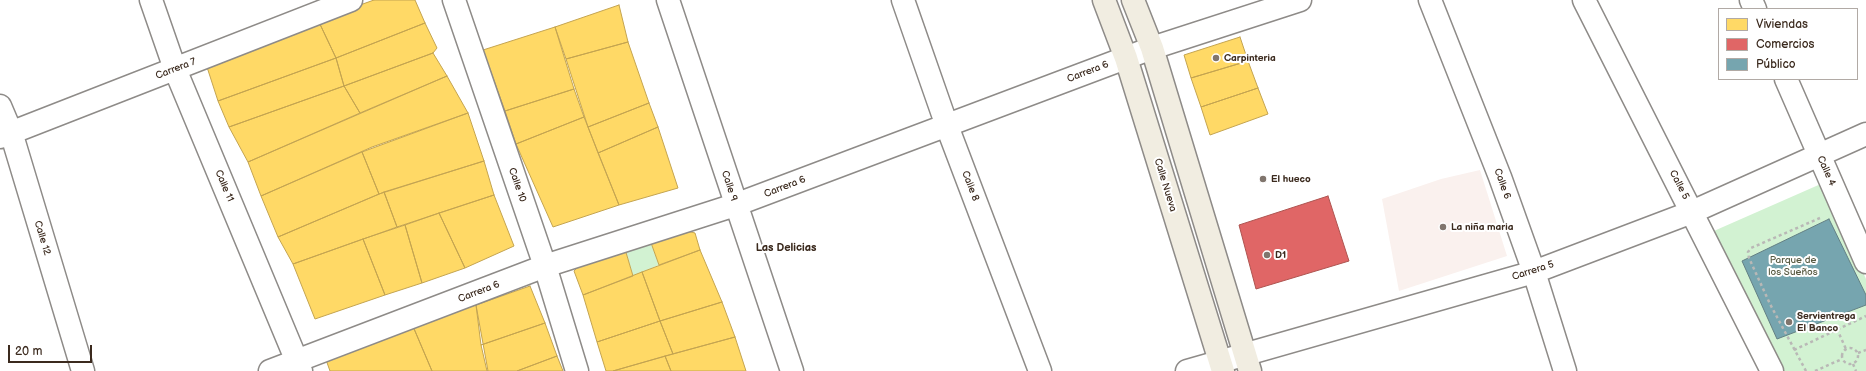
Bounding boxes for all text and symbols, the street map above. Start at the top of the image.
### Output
legend [1718,8,1858,80]
text: Viviendas [1756,17,1808,32]
text: Comercios [1756,37,1814,52]
place label: Carpinteria [1224,52,1276,64]
marker: Carpinteria [1211,53,1221,63]
street label: Carrera 7 [154,56,198,82]
text: Público [1756,57,1796,72]
street label: Carrera 6 [1065,59,1111,85]
street label: Calle 4 [1814,154,1838,188]
street label: Calle Nueva [1151,157,1179,213]
street label: Calle 10 [506,166,528,204]
street label: Calle 6 [1491,167,1513,201]
street label: Calle 11 [212,168,236,204]
street label: Calle 5 [1666,168,1692,202]
street label: Calle 9 [718,169,740,203]
street label: Calle 8 [959,169,981,203]
place label: El hueco [1271,173,1311,185]
street label: Carrera 6 [762,174,808,200]
marker: El hueco [1258,174,1268,184]
street label: Calle 12 [31,219,53,257]
place label: La niña maria [1451,221,1514,233]
marker: La niña maria [1438,222,1448,232]
district label: Las Delicias [756,241,816,255]
place label: D1 [1275,249,1286,261]
marker: D1 [1262,250,1272,260]
park label: Parque de los Sueños [1768,254,1818,278]
street label: Carrera 5 [1511,259,1555,283]
street label: Carrera 6 [456,279,502,305]
place label: Servientrega El Banco [1797,310,1856,334]
marker: Servientrega El Banco [1784,317,1794,327]
scale bar [10,337,94,363]
text: 20 m [15,344,42,359]

